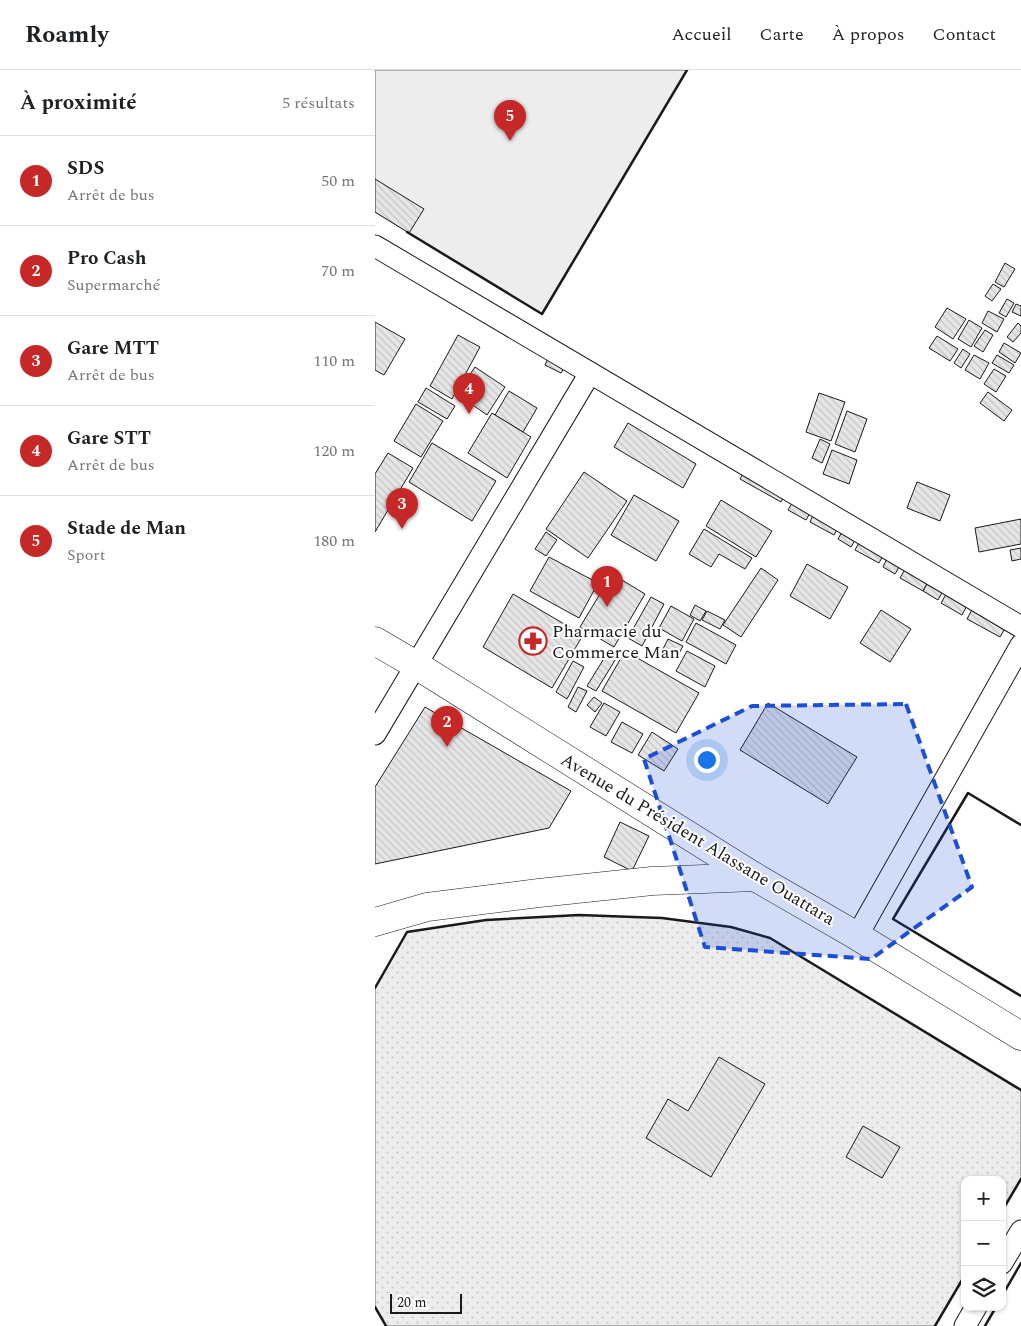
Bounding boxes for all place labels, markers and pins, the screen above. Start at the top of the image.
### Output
pin: 5 [494,100,526,141]
pin: 4 [453,373,485,414]
pin: 3 [386,488,418,529]
pin: 1 [591,566,623,607]
place label: Pharmacie du Commerce Man [552,618,680,666]
pharmacy icon: Pharmacie du Commerce Man [518,626,548,656]
pin: 2 [431,706,463,747]

